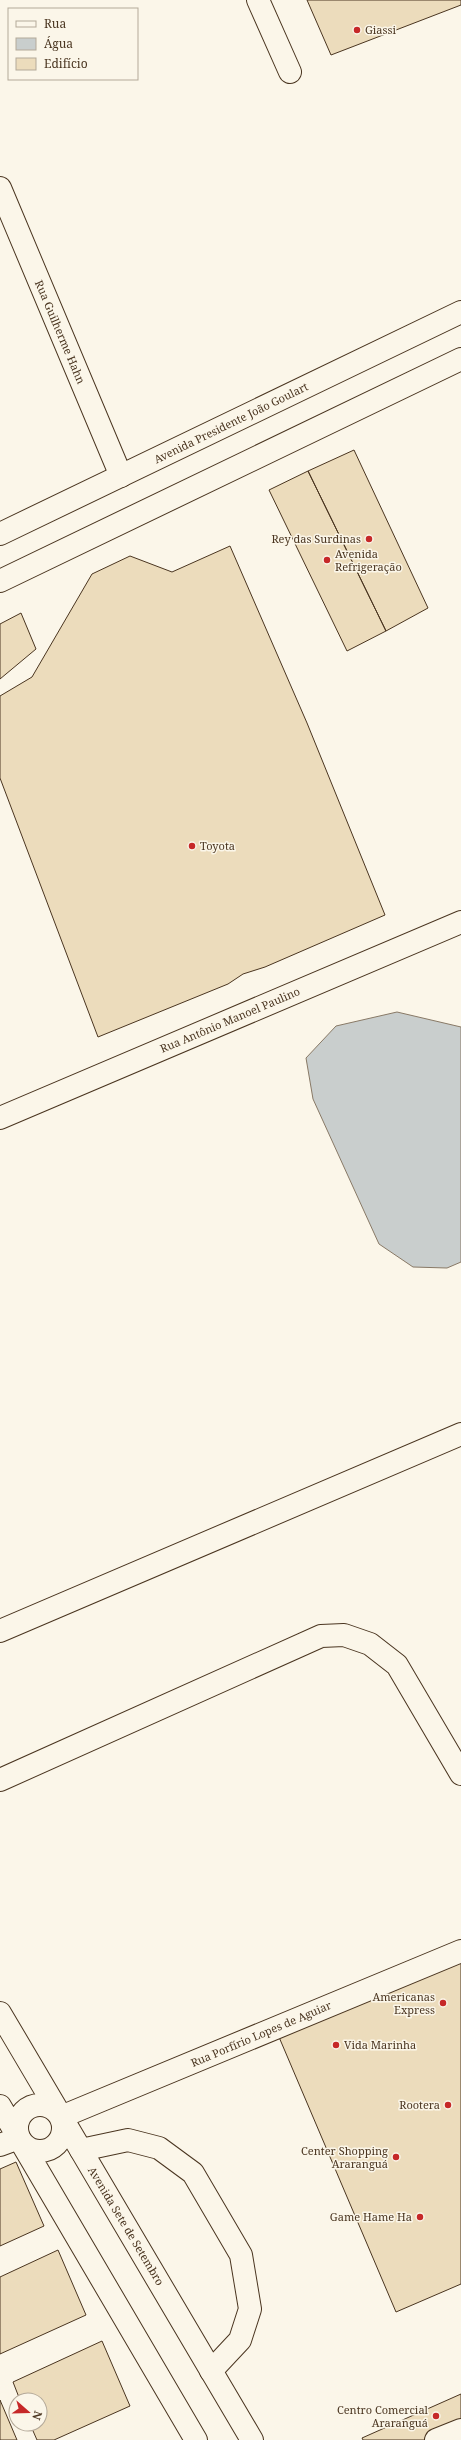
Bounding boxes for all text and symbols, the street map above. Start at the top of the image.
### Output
legend [8,8,138,80]
text: Rua [44,15,66,32]
place label: Giassi [365,22,396,37]
marker: Giassi [352,25,362,35]
text: Água [44,35,73,52]
text: Edifício [44,55,88,72]
street label: Rua Guilherme Hahn [32,278,89,386]
street label: Avenida Presidente João Goulart [151,379,311,467]
place label: Rey das Surdinas [271,531,361,546]
marker: Rey das Surdinas [364,534,374,544]
place label: Avenida Refrigeração [335,546,402,574]
marker: Avenida Refrigeração [322,555,332,565]
place label: Toyota [200,838,235,853]
marker: Toyota [187,841,197,851]
street label: Rua Antônio Manoel Paulino [158,983,302,1056]
place label: Americanas Express [372,1989,435,2017]
street label: Rua Porfírio Lopes de Aguiar [188,1997,334,2070]
marker: Americanas Express [438,1998,448,2008]
place label: Vida Marinha [344,2037,416,2052]
marker: Vida Marinha [331,2040,341,2050]
place label: Rootera [399,2097,440,2112]
marker: Rootera [443,2100,453,2110]
place label: Center Shopping Araranguá [301,2143,388,2171]
marker: Center Shopping Araranguá [391,2152,401,2162]
street label: Avenida Sete de Setembro [85,2164,168,2288]
place label: Game Hame Ha [330,2209,412,2224]
marker: Game Hame Ha [415,2212,425,2222]
north arrow [8,2392,48,2432]
place label: Centro Comercial Araranguá [337,2402,429,2430]
text: N [29,2409,46,2423]
marker: Centro Comercial Araranguá [431,2411,441,2421]

